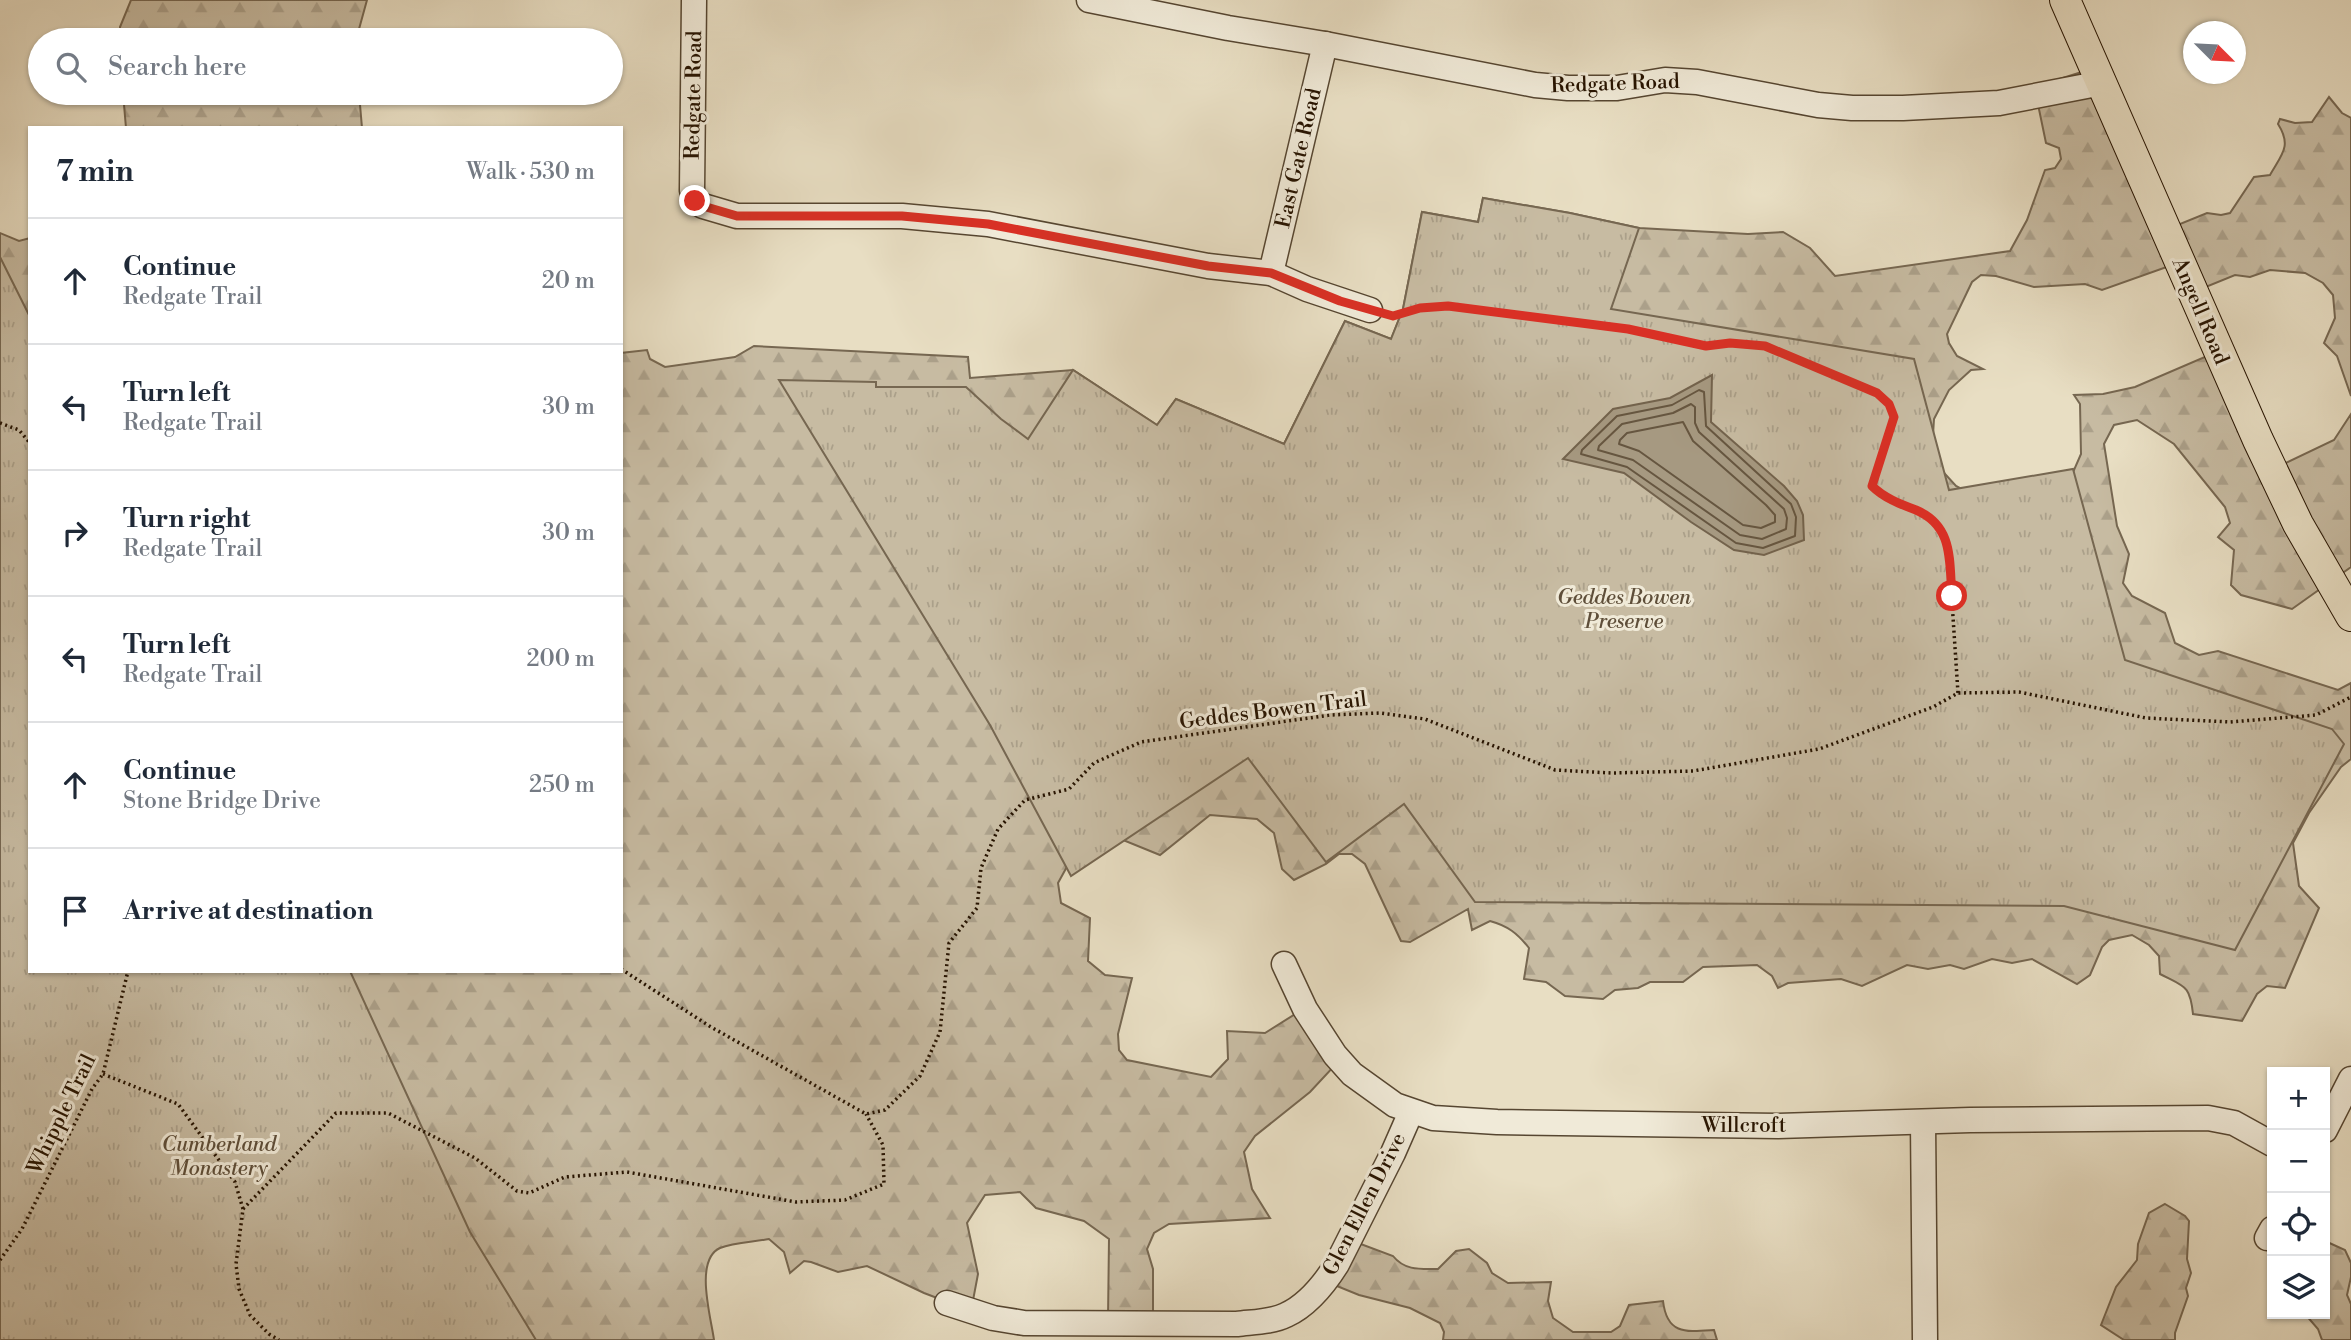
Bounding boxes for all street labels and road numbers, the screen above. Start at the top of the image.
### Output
street label: Redgate Road [680,30,708,160]
street label: Redgate Road [1550,69,1680,99]
street label: East Gate Road [1270,85,1328,231]
street label: Angell Road [2166,253,2234,369]
street label: Geddes Bowen Trail [1178,687,1368,735]
street label: Whipple Trail [21,1050,102,1180]
street label: Willcroft [1701,1113,1787,1139]
street label: Glen Ellen Drive [1318,1129,1412,1280]

